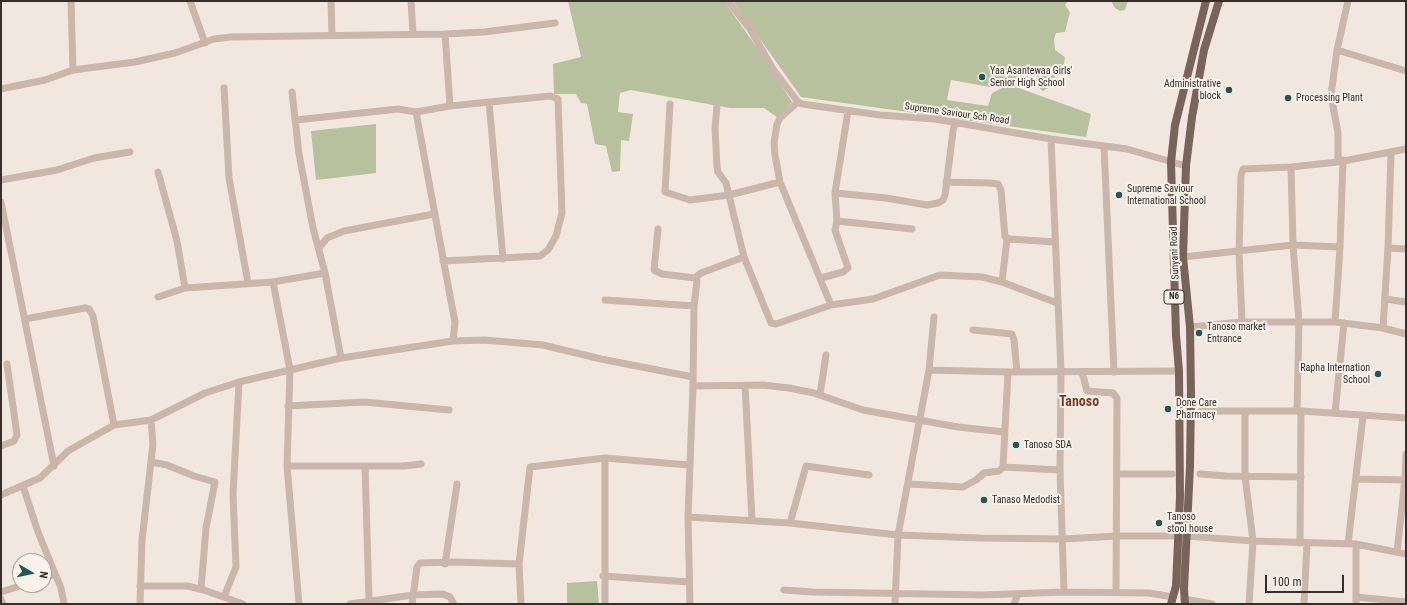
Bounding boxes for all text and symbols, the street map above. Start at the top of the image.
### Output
place label: Yaa Asantewaa Girls' Senior High School [990,65,1073,88]
marker: Yaa Asantewaa Girls' Senior High School [977,72,987,82]
place label: Administrative block [1164,78,1221,102]
marker: Administrative block [1224,85,1234,95]
place label: Processing Plant [1296,92,1363,104]
marker: Processing Plant [1283,93,1293,103]
street label: Supreme Saviour Sch Road [904,101,1010,127]
place label: Supreme Saviour International School [1127,183,1206,206]
marker: Supreme Saviour International School [1114,190,1124,200]
street label: Sunyani Road [1168,226,1182,280]
road number: N6 [1164,290,1184,304]
place label: Tanoso market Entrance [1207,321,1266,344]
marker: Tanoso market Entrance [1194,328,1204,338]
place label: Rapha Internation School [1300,362,1370,386]
marker: Rapha Internation School [1373,369,1383,379]
district label: Tanoso [1059,394,1099,410]
place label: Done Care Pharmacy [1176,397,1217,420]
marker: Done Care Pharmacy [1163,404,1173,414]
place label: Tanoso SDA [1024,439,1072,451]
marker: Tanoso SDA [1011,440,1021,450]
place label: Tanaso Medodist [992,494,1060,506]
marker: Tanaso Medodist [979,495,989,505]
place label: Tanoso stool house [1167,511,1213,534]
marker: Tanoso stool house [1154,518,1164,528]
north arrow [12,553,52,593]
scale bar [1267,567,1346,593]
text: N [36,570,50,579]
text: 100 m [1272,575,1302,589]

